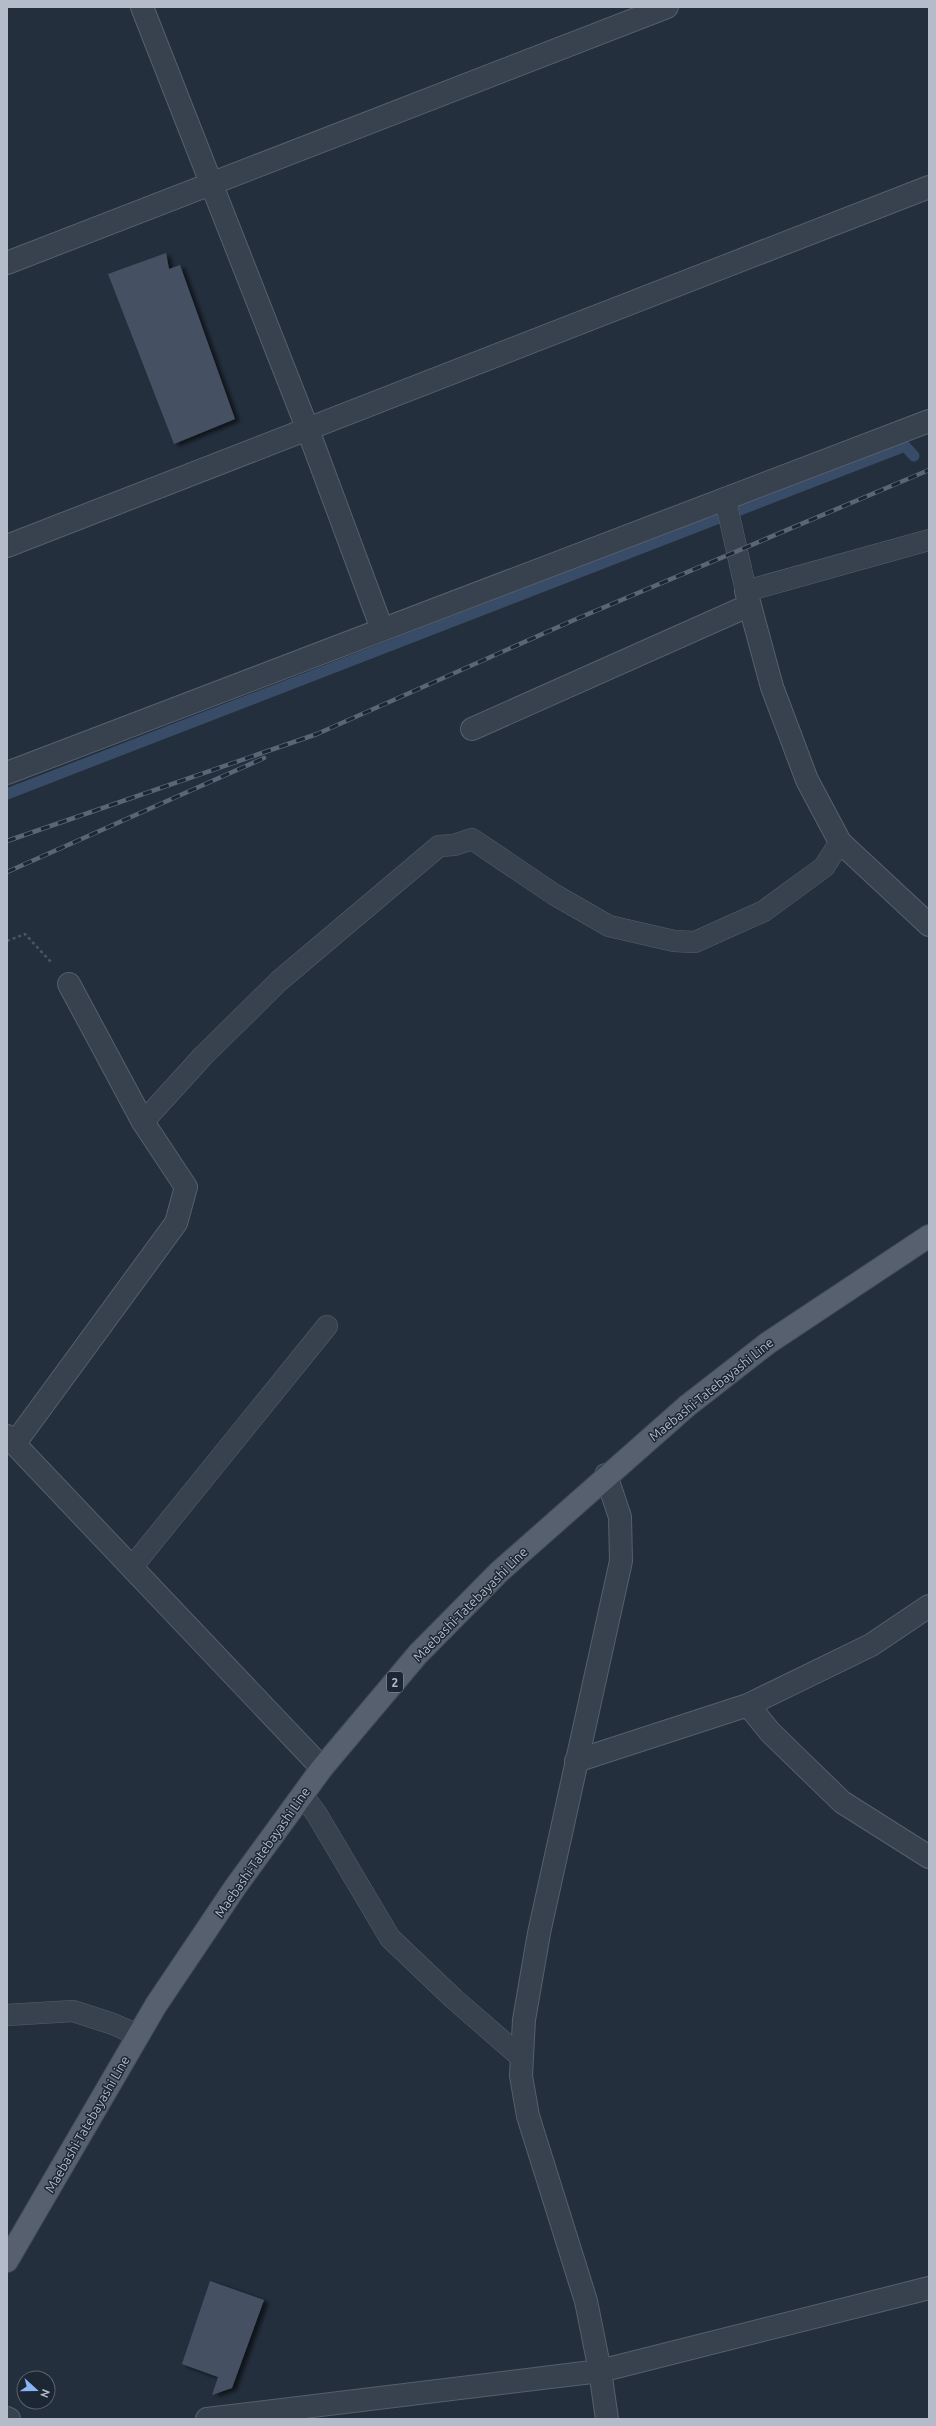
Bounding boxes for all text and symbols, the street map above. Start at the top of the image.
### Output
street label: Maebashi-Tatebayashi Line [646,1335,776,1443]
street label: Maebashi-Tatebayashi Line [410,1544,530,1664]
road number: 2 [387,1672,403,1692]
street label: Maebashi-Tatebayashi Line [212,1784,312,1920]
street label: Maebashi-Tatebayashi Line [42,2053,132,2195]
north arrow [16,2370,56,2410]
text: N [38,2388,52,2400]

